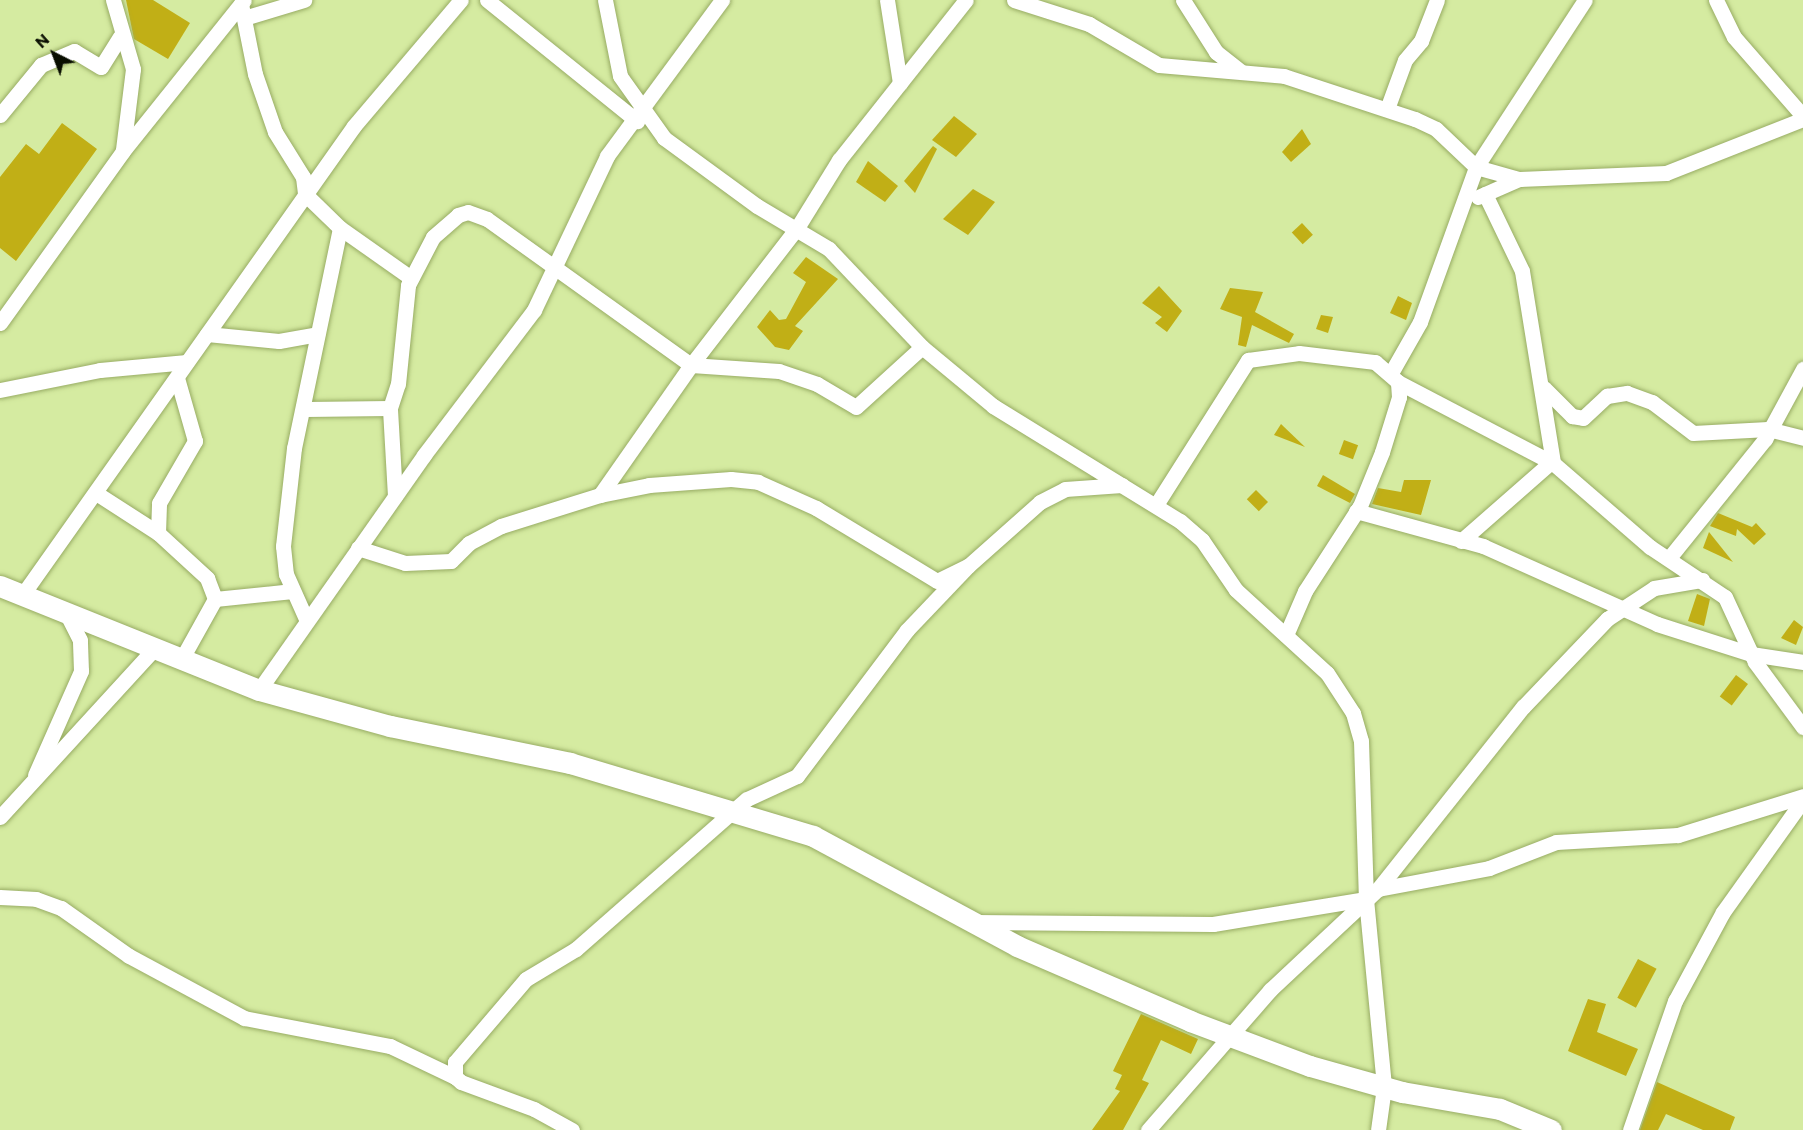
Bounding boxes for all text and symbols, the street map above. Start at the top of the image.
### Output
north arrow [24,24,84,84]
text: N [31,29,52,51]

